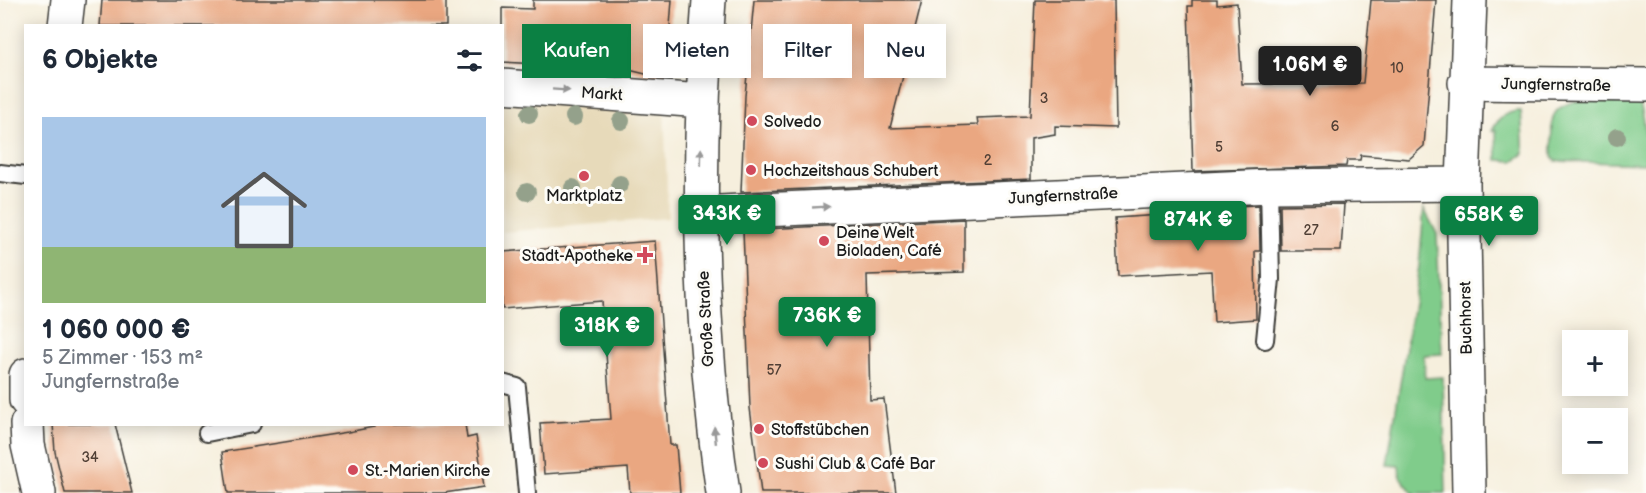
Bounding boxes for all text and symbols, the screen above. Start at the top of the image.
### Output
chip: Kaufen [522,24,631,78]
chip: Mieten [643,24,751,78]
chip: Filter [763,24,852,78]
chip: Neu [864,24,946,78]
icon: filters [453,44,486,77]
text: 6 Objekte [42,45,158,76]
pin: 1.06M € [1255,46,1365,97]
text: 1.06M € [1272,53,1348,77]
house number: 10 [1390,60,1404,77]
street label: Jungfernstraße [1501,75,1612,96]
street label: Markt [580,84,624,105]
one-way arrow [551,85,570,95]
house number: 3 [1040,90,1048,107]
place label: Solvedo [764,113,822,132]
marker: Solvedo [745,114,759,128]
house number: 6 [1331,118,1340,135]
house number: 5 [1215,139,1223,156]
one-way arrow [696,147,706,166]
house number: 2 [984,152,993,169]
icon: home [210,156,318,264]
place label: Hochzeitshaus Schubert [763,162,939,181]
marker: Hochzeitshaus Schubert [744,163,758,177]
marker: Marktplatz [577,169,591,183]
street label: Jungfernstraße [1008,184,1119,209]
place label: Marktplatz [546,187,622,206]
pin: 343K € [678,195,776,246]
pin: 658K € [1440,196,1538,247]
pin: 874K € [1149,201,1247,252]
text: 343K € [692,202,762,226]
one-way arrow [812,202,831,211]
text: 658K € [1454,203,1524,227]
text: 874K € [1164,208,1232,232]
house number: 27 [1303,222,1319,239]
place label: Deine Welt Bioladen, Café [836,224,942,261]
marker: Deine Welt Bioladen, Café [817,234,831,248]
place label: Stadt-Apotheke [522,247,634,266]
marker: Stadt-Apotheke [638,248,652,262]
street label: Große Straße [694,270,719,368]
street label: Buchhorst [1456,281,1477,355]
pin: 736K € [778,297,876,348]
text: 736K € [793,304,861,328]
pin: 318K € [558,307,656,358]
text: 318K € [574,314,640,338]
text: 1 060 000 € [42,315,190,346]
map controls [1562,330,1628,474]
button: + [1562,330,1628,396]
text: 5 Zimmer · 153 m² [42,346,203,370]
house number: 57 [767,362,782,379]
text: Jungfernstraße [42,370,179,394]
button: − [1562,408,1628,474]
place label: Stoffstübchen [771,421,869,440]
marker: Stoffstübchen [752,422,766,436]
one-way arrow [710,425,720,444]
house number: 34 [81,449,99,466]
place label: Sushi Club & Café Bar [775,455,935,474]
marker: Sushi Club & Café Bar [756,456,770,470]
place label: St.-Marien Kirche [365,462,491,481]
marker: St.-Marien Kirche [346,463,360,477]

